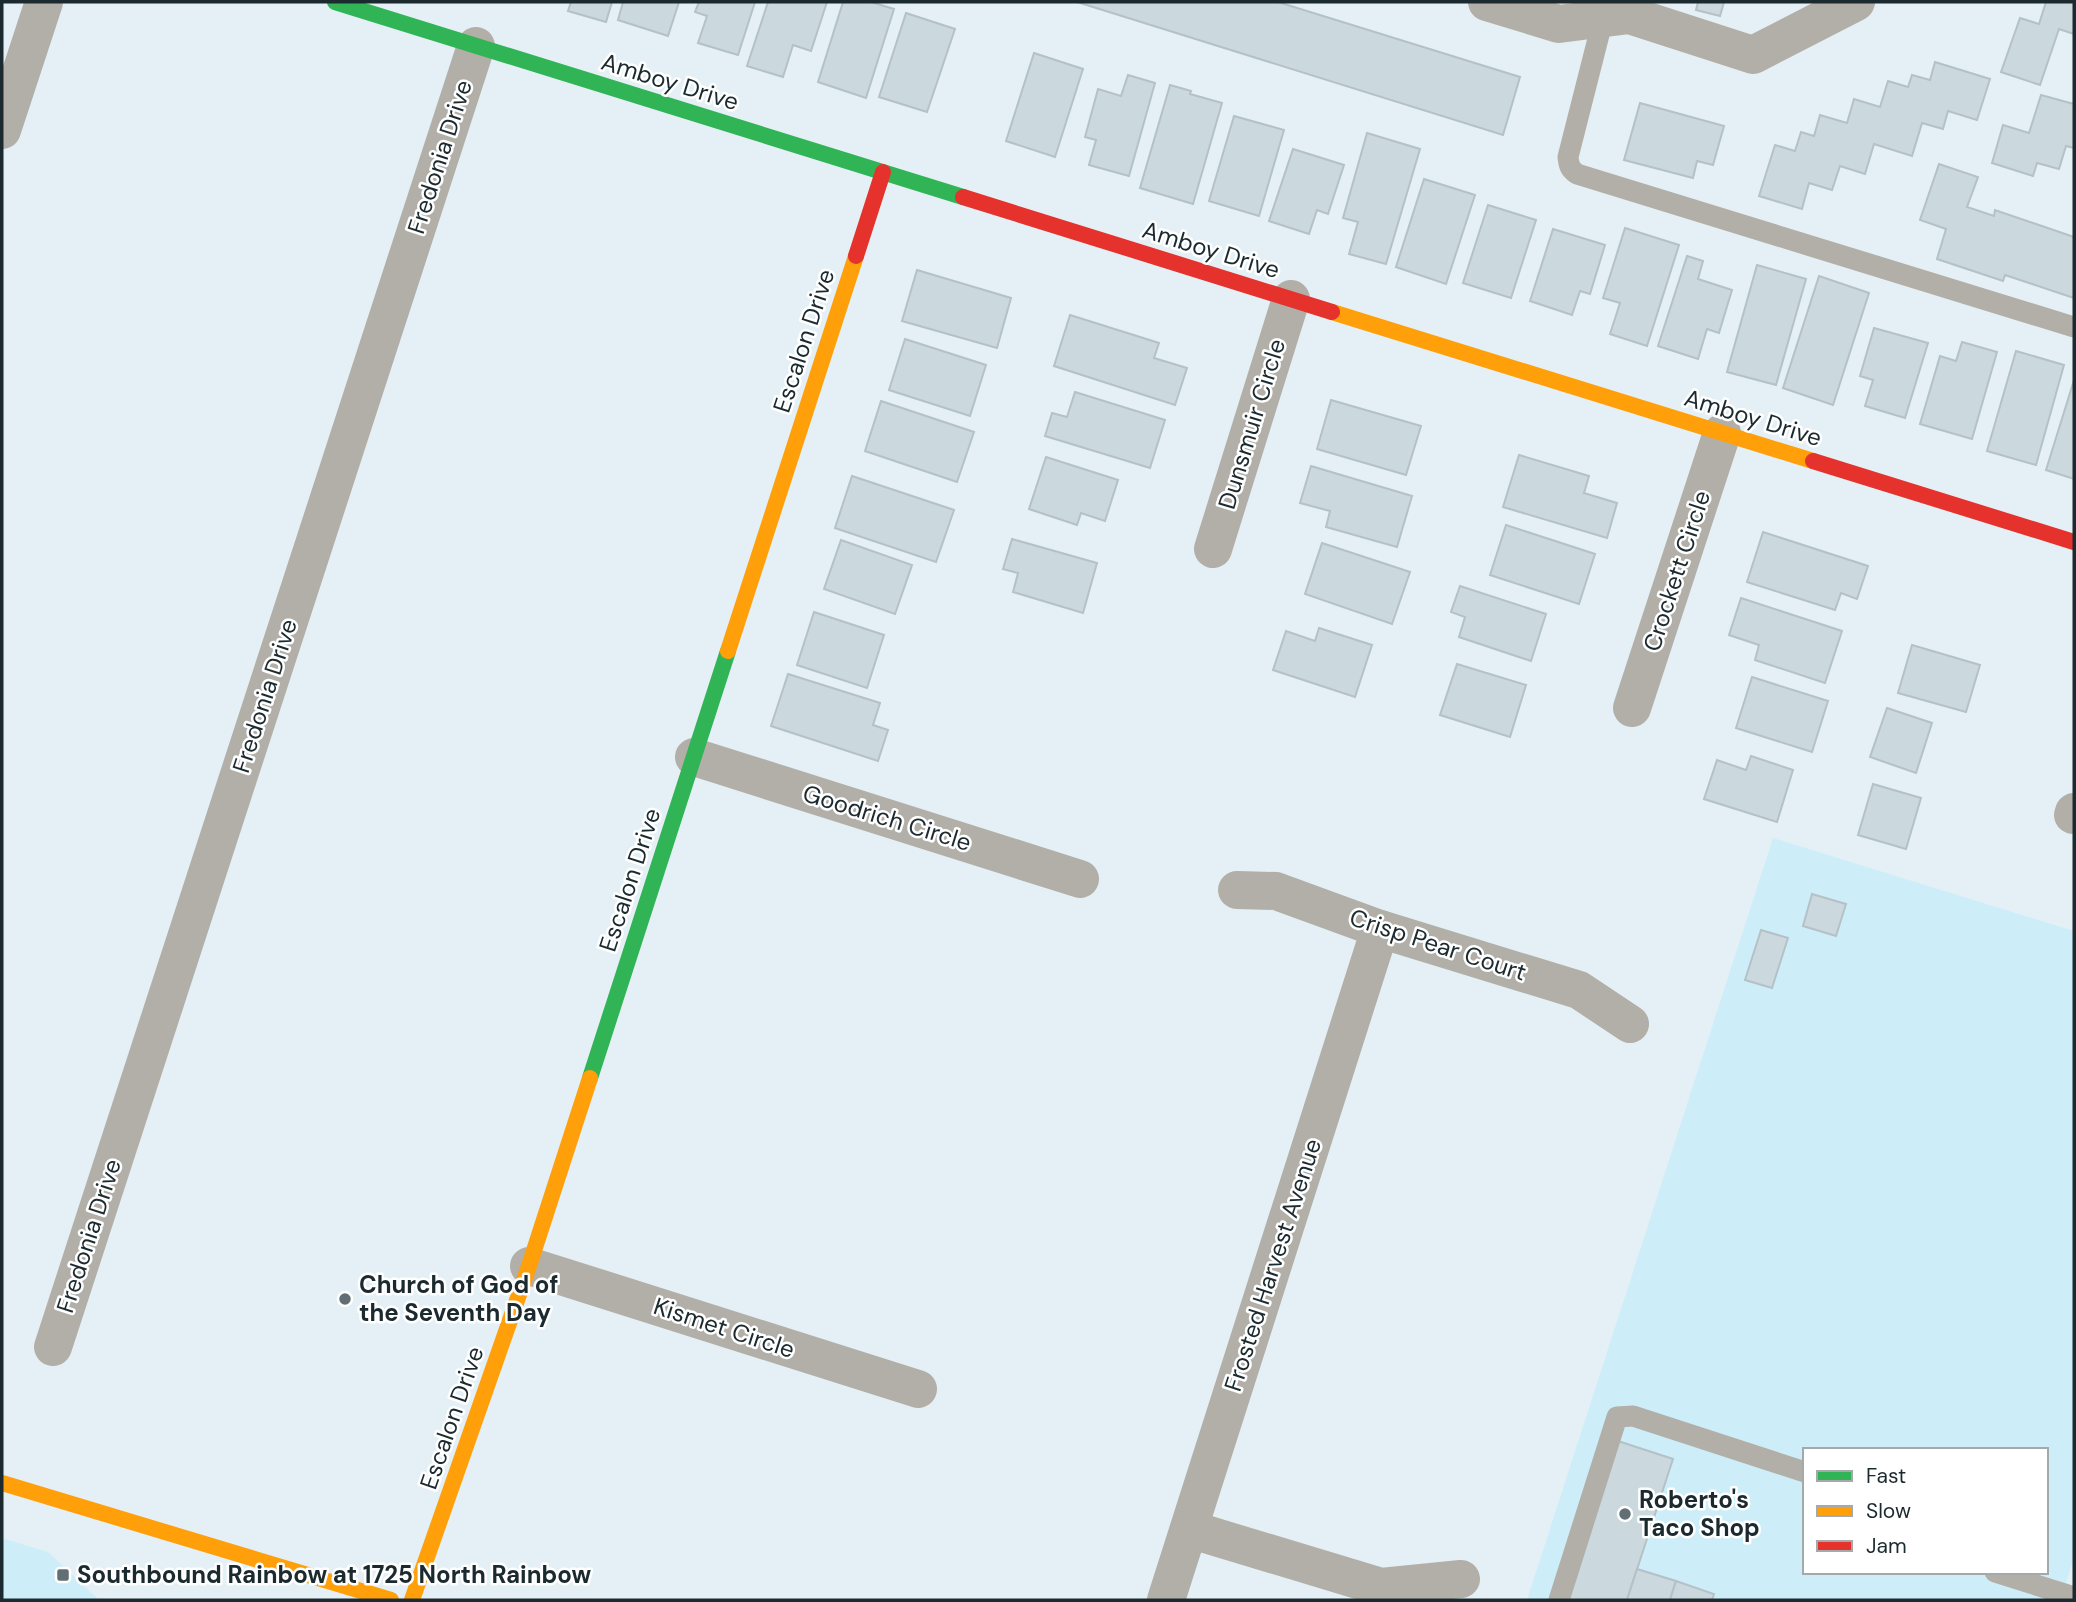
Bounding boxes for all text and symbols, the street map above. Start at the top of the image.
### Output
street label: Amboy Drive [598,46,743,117]
street label: Fredonia Drive [400,76,479,238]
street label: Amboy Drive [1139,214,1284,285]
street label: Escalon Drive [766,265,841,416]
street label: Dunsmuir Circle [1211,335,1292,513]
street label: Amboy Drive [1681,382,1826,453]
street label: Crockett Circle [1636,486,1717,655]
street label: Fredonia Drive [225,615,304,777]
street label: Goodrich Circle [799,777,975,858]
street label: Escalon Drive [592,804,667,955]
street label: Crisp Pear Court [1346,901,1530,988]
street label: Frosted Harvest Avenue [1217,1135,1328,1395]
street label: Fredonia Drive [49,1155,128,1317]
place label: Church of God of the Seventh Day [359,1269,558,1328]
street label: Kismet Circle [650,1290,799,1365]
marker: Church of God of the Seventh Day [337,1291,353,1307]
street label: Escalon Drive [413,1342,490,1493]
legend [1803,1448,2048,1574]
text: Fast [1866,1462,1906,1490]
place label: Roberto's Taco Shop [1639,1484,1760,1543]
text: Slow [1866,1497,1911,1525]
marker: Roberto's Taco Shop [1617,1506,1633,1522]
text: Jam [1866,1532,1907,1560]
place label: Southbound Rainbow at 1725 North Rainbow [77,1559,591,1590]
marker: Southbound Rainbow at 1725 North Rainbow [55,1567,71,1583]

